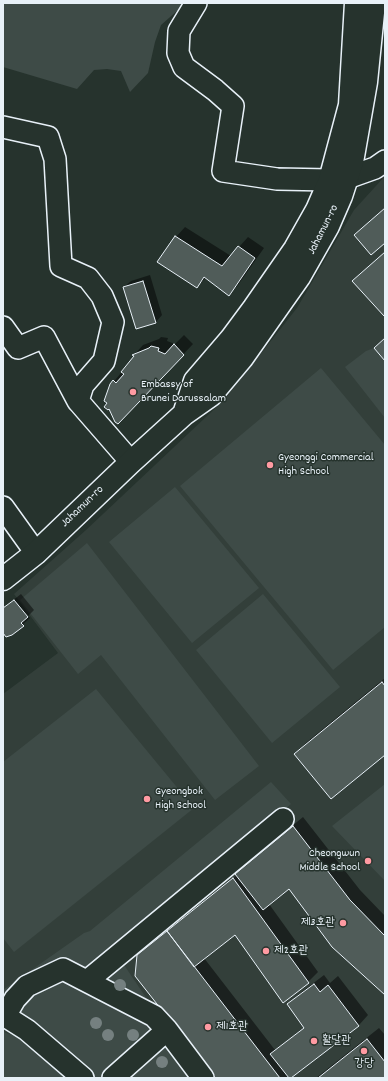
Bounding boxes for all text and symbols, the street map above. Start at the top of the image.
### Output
street label: Jahamun-ro [305,203,343,257]
place label: Embassy of Brunei Darussalam [141,378,226,406]
marker: Embassy of Brunei Darussalam [128,387,138,397]
place label: Gyeonggi Commercial High School [278,451,374,479]
marker: Gyeonggi Commercial High School [265,460,275,470]
street label: Jahamun-ro [59,483,107,531]
place label: Gyeongbok High School [155,785,206,813]
marker: Gyeongbok High School [142,794,152,804]
place label: Cheongwun Middle School [299,847,360,875]
marker: Cheongwun Middle School [363,856,373,866]
place label: 제3호관 [301,916,335,930]
marker: 제3호관 [338,918,348,928]
place label: 제2호관 [274,944,308,958]
marker: 제2호관 [261,946,271,956]
place label: 제1호관 [216,1020,248,1034]
marker: 제1호관 [203,1022,213,1032]
place label: 활달관 [322,1034,351,1048]
marker: 활달관 [309,1036,319,1046]
marker: 강당 [359,1046,369,1056]
place label: 강당 [354,1057,374,1071]

